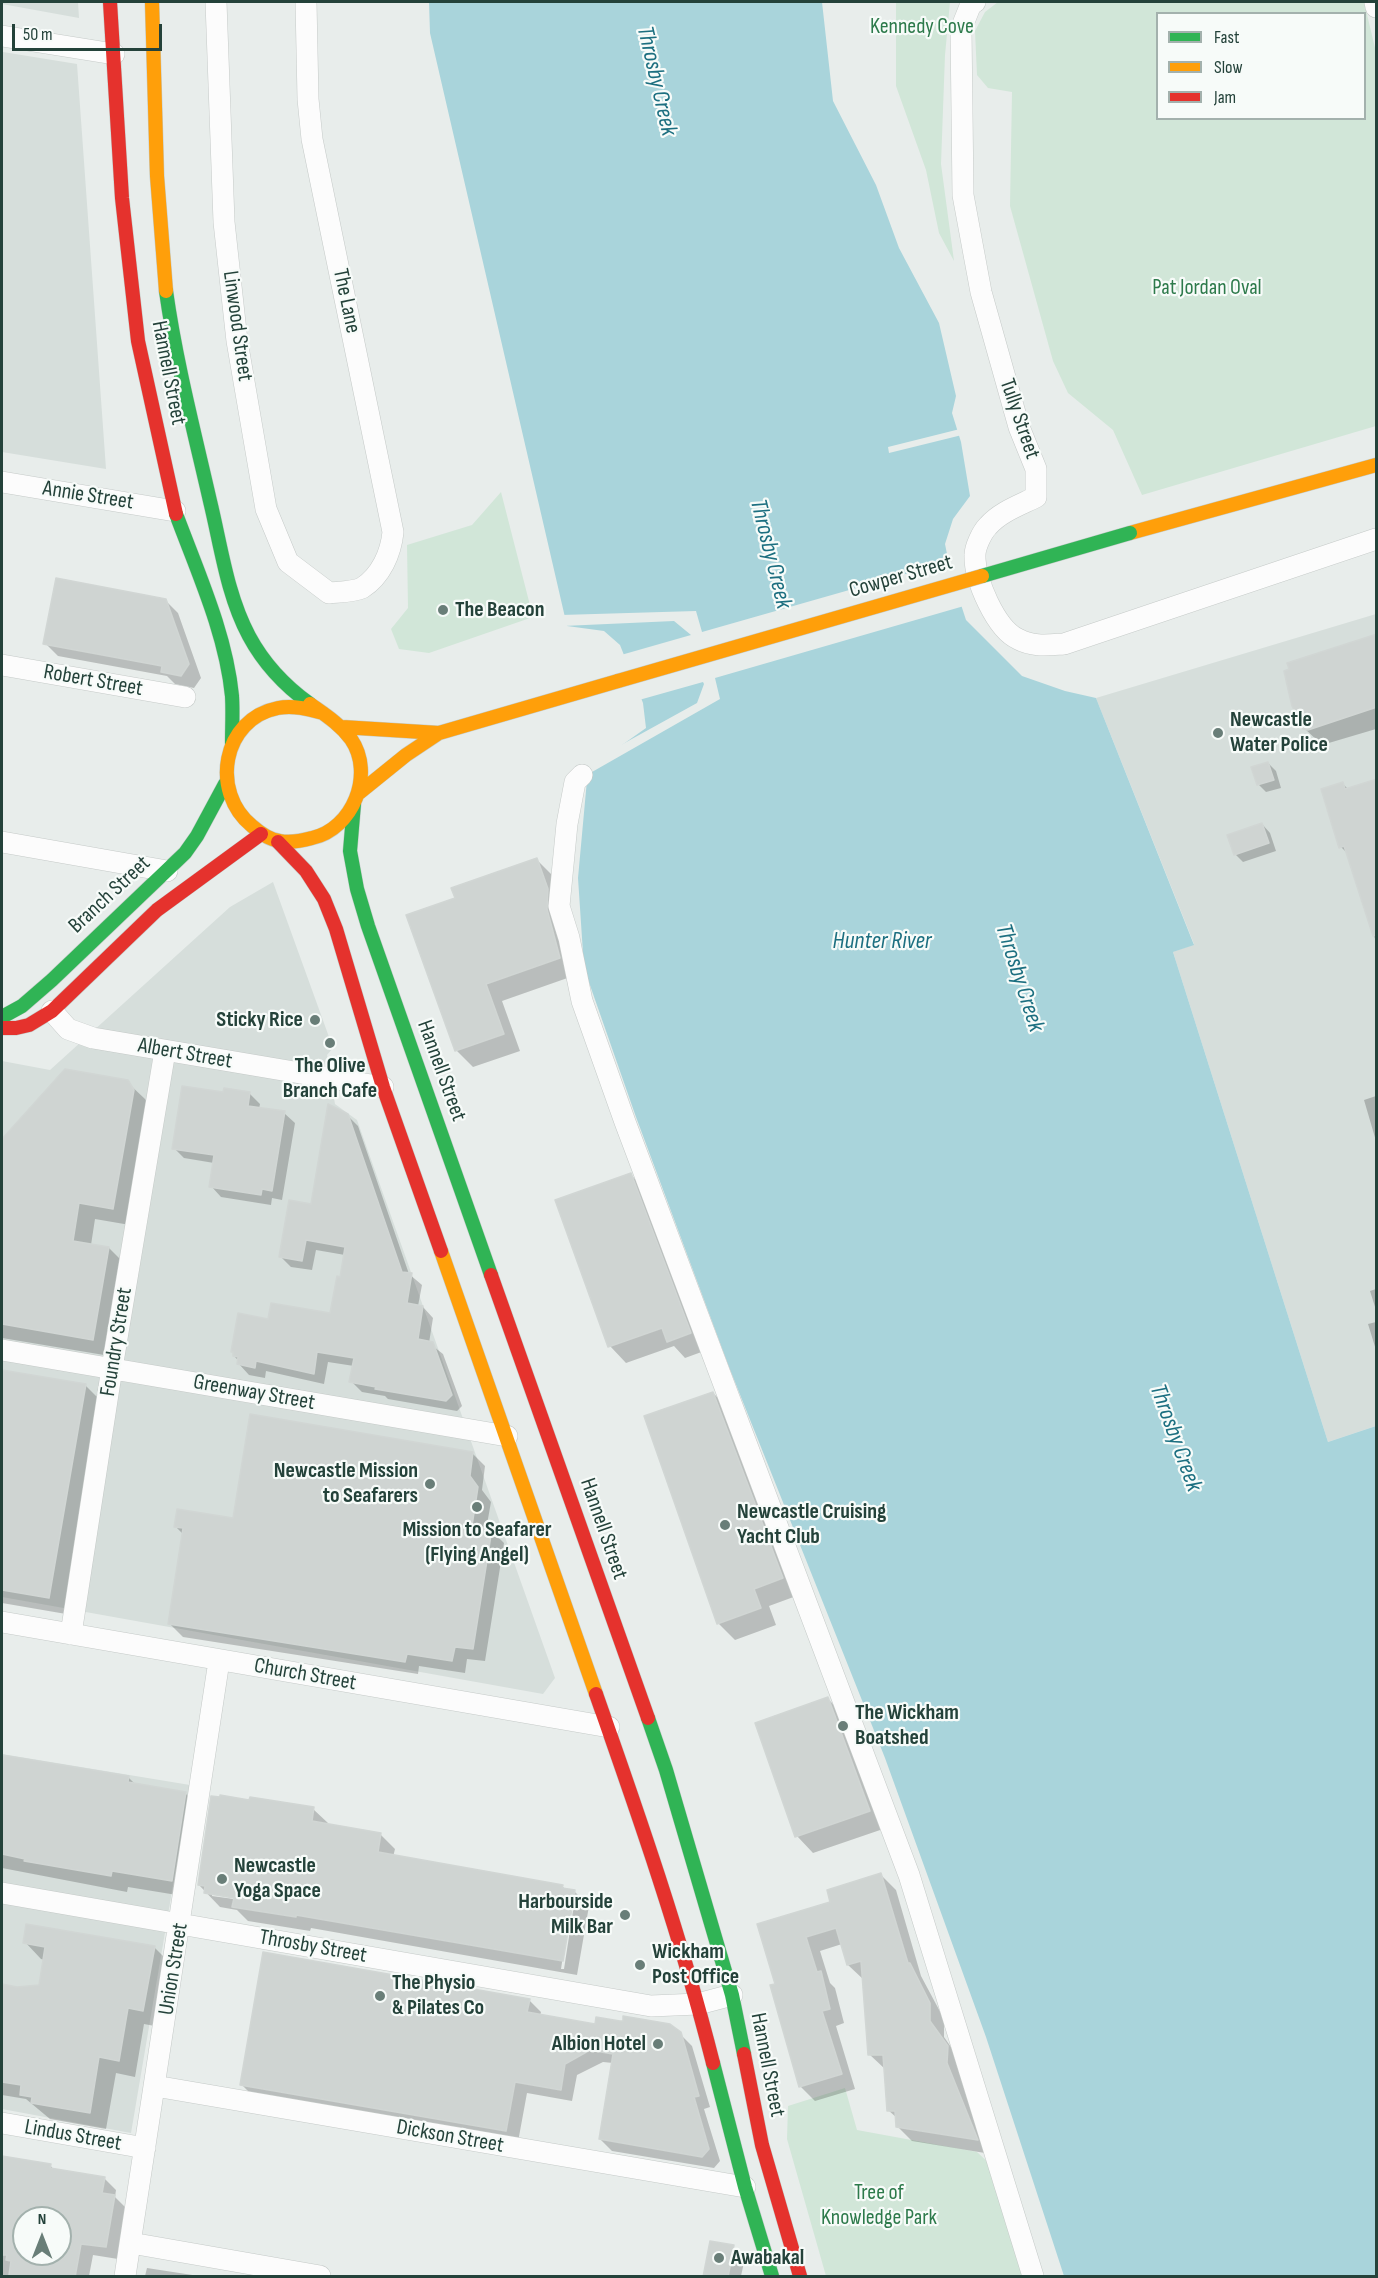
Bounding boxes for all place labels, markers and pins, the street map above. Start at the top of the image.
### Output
place label: The Beacon [455,597,544,623]
marker: The Beacon [436,603,450,617]
place label: Newcastle Water Police [1230,707,1328,758]
marker: Newcastle Water Police [1211,726,1225,740]
place label: Sticky Rice [216,1007,303,1033]
marker: Sticky Rice [308,1013,322,1027]
marker: The Olive Branch Cafe [323,1036,337,1050]
place label: The Olive Branch Cafe [283,1053,377,1104]
place label: Newcastle Mission to Seafarers [274,1458,418,1510]
marker: Newcastle Mission to Seafarers [423,1477,437,1491]
place label: Newcastle Cruising Yacht Club [737,1499,886,1550]
marker: Mission to Seafarer (Flying Angel) [470,1500,484,1514]
place label: Mission to Seafarer (Flying Angel) [402,1517,552,1568]
marker: Newcastle Cruising Yacht Club [718,1518,732,1532]
place label: The Wickham Boatshed [855,1700,959,1752]
marker: The Wickham Boatshed [836,1719,850,1733]
place label: Newcastle Yoga Space [234,1853,321,1904]
marker: Newcastle Yoga Space [215,1872,229,1886]
place label: Harbourside Milk Bar [518,1889,613,1940]
marker: Harbourside Milk Bar [618,1908,632,1922]
place label: Wickham Post Office [652,1939,739,1990]
marker: Wickham Post Office [633,1958,647,1972]
place label: The Physio & Pilates Co [392,1970,484,2022]
marker: The Physio & Pilates Co [373,1989,387,2003]
place label: Albion Hotel [552,2031,646,2057]
marker: Albion Hotel [651,2037,665,2051]
place label: Awabakal [731,2245,804,2271]
marker: Awabakal [712,2251,726,2265]

